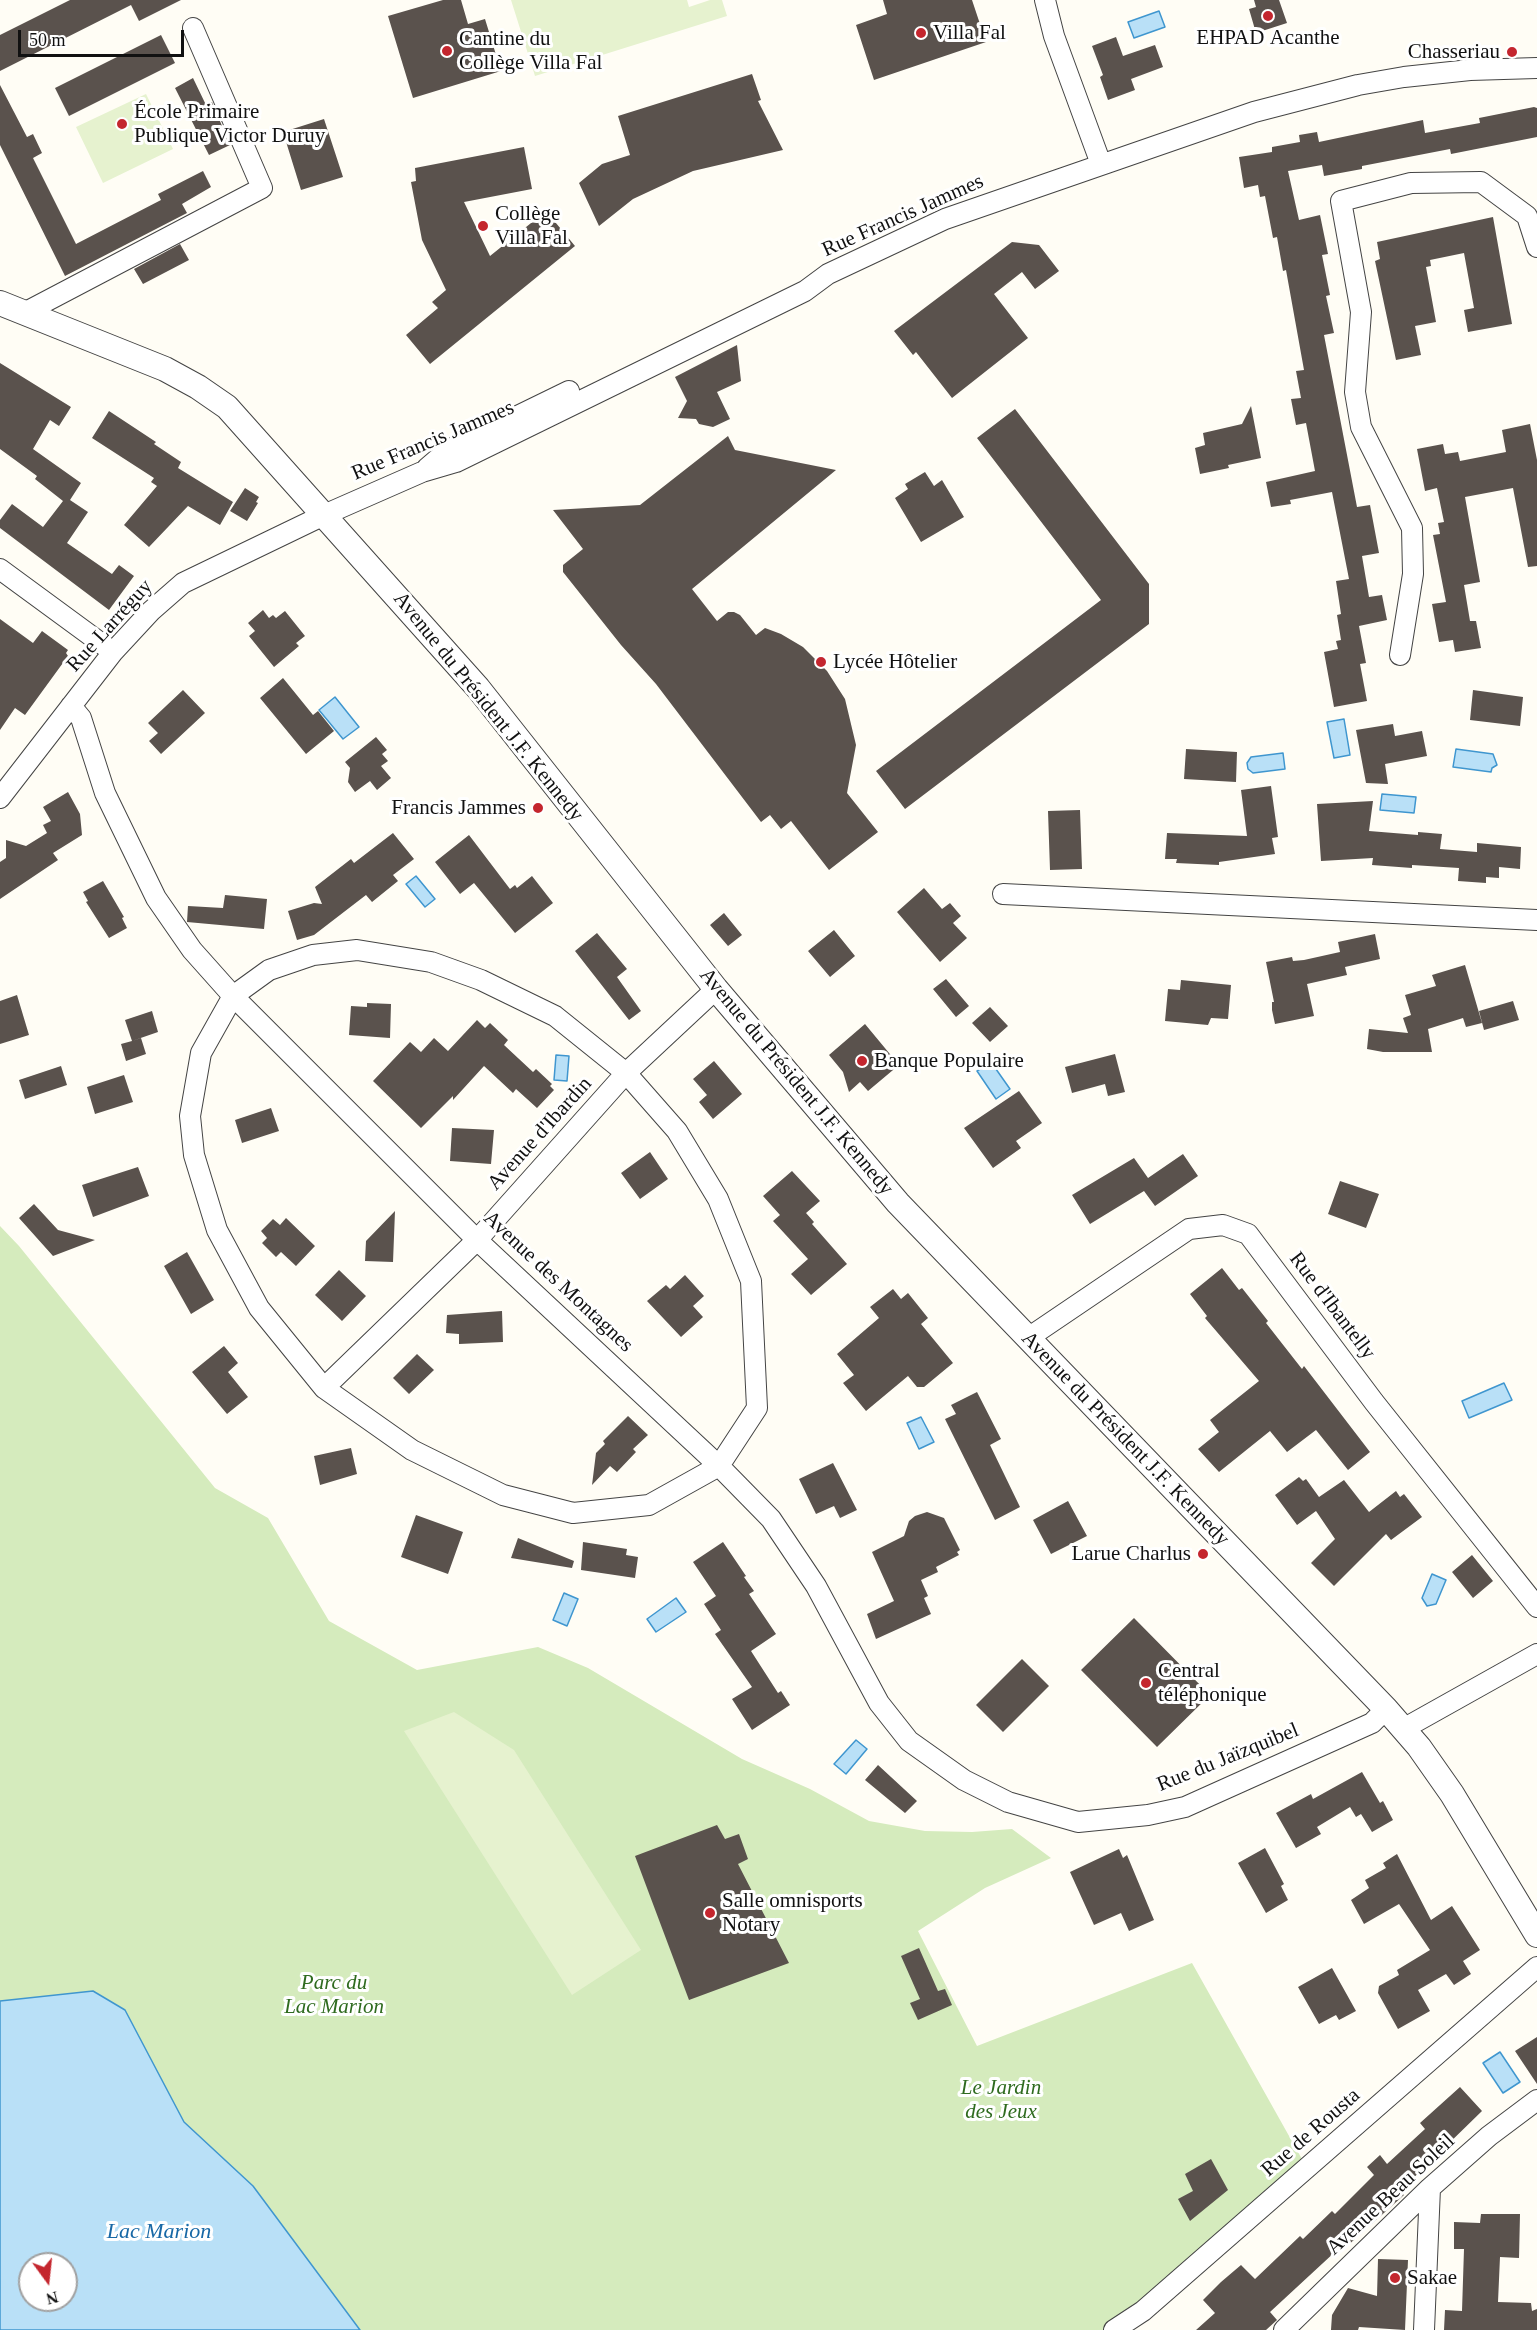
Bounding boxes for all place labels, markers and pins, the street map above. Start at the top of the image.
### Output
marker: EHPAD Acanthe [1261,9,1275,23]
place label: Villa Fal [933,20,1006,46]
place label: EHPAD Acanthe [1196,25,1340,51]
place label: Cantine du Collège Villa Fal [459,26,602,76]
marker: Villa Fal [914,26,928,40]
place label: Chasseriau [1408,39,1500,65]
marker: Cantine du Collège Villa Fal [440,44,454,58]
marker: Chasseriau [1505,45,1519,59]
place label: École Primaire Publique Victor Duruy [134,99,325,149]
marker: École Primaire Publique Victor Duruy [115,117,129,131]
place label: Collège Villa Fal [495,201,568,251]
marker: Collège Villa Fal [476,219,490,233]
place label: Lycée Hôtelier [833,649,957,675]
marker: Lycée Hôtelier [814,655,828,669]
place label: Francis Jammes [391,795,526,821]
marker: Francis Jammes [531,801,545,815]
place label: Banque Populaire [874,1048,1024,1074]
marker: Banque Populaire [855,1054,869,1068]
place label: Larue Charlus [1071,1541,1191,1567]
marker: Larue Charlus [1196,1547,1210,1561]
place label: Central téléphonique [1158,1658,1266,1708]
marker: Central téléphonique [1139,1676,1153,1690]
place label: Salle omnisports Notary [722,1888,863,1938]
marker: Salle omnisports Notary [703,1906,717,1920]
place label: Sakae [1407,2265,1457,2291]
marker: Sakae [1388,2271,1402,2285]

